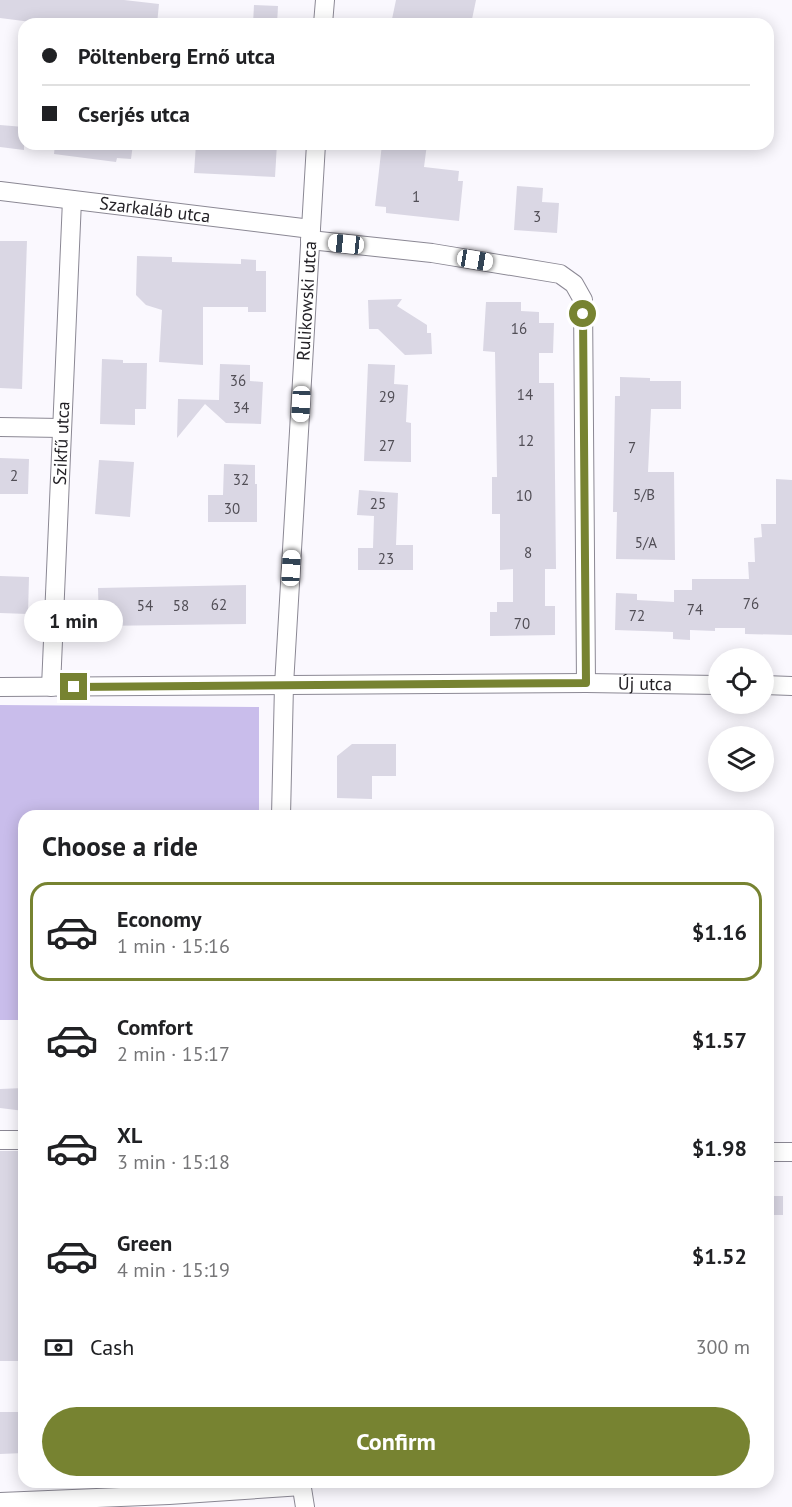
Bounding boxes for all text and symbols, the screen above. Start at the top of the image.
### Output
text: Pöltenberg Ernő utca [78,42,275,70]
text: Cserjés utca [78,100,190,128]
house number: 1 [412,187,420,206]
street label: Szarkaláb utca [98,191,212,228]
house number: 3 [533,207,541,226]
car [327,233,365,255]
street label: Rulikowski utca [291,240,321,361]
car [456,248,494,272]
route start [569,300,596,327]
house number: 16 [511,319,527,338]
house number: 36 [230,371,246,390]
house number: 14 [517,385,533,404]
car [291,386,311,422]
house number: 29 [379,387,395,406]
house number: 34 [233,398,249,417]
street label: Szikfű utca [48,401,74,486]
house number: 12 [518,431,534,450]
house number: 27 [379,436,395,455]
house number: 7 [628,438,636,457]
house number: 2 [10,466,18,485]
house number: 32 [233,470,249,489]
house number: 5/B [633,485,655,504]
house number: 10 [516,486,532,505]
house number: 25 [370,494,386,513]
house number: 30 [224,499,240,518]
house number: 5/A [635,533,657,552]
house number: 8 [524,543,532,562]
house number: 23 [378,549,394,568]
car [281,550,301,586]
house number: 76 [743,594,759,613]
house number: 62 [211,595,227,614]
house number: 54 [137,596,153,615]
house number: 58 [173,596,189,615]
callout: 1 min [25,600,124,642]
house number: 74 [687,600,703,619]
house number: 72 [629,606,645,625]
text: 1 min [49,608,98,634]
house number: 70 [514,614,530,633]
map controls [708,648,774,792]
button: locate [708,648,774,714]
street label: Új utca [618,671,672,695]
route end [60,673,87,700]
button: layers [708,726,774,792]
text: Choose a ride [42,829,198,863]
icon: car [45,905,99,959]
text: Economy [117,905,201,933]
text: $1.16 [692,918,747,946]
text: 1 min · 15:16 [117,933,230,959]
icon: car [45,1013,99,1067]
text: Comfort [117,1013,193,1041]
text: $1.57 [692,1026,747,1054]
text: 2 min · 15:17 [117,1041,230,1067]
icon: car [45,1121,99,1175]
text: XL [117,1121,142,1149]
text: $1.98 [692,1134,747,1162]
text: 3 min · 15:18 [117,1149,230,1175]
icon: car [45,1229,99,1283]
text: Green [117,1229,172,1257]
text: $1.52 [692,1242,747,1270]
text: 4 min · 15:19 [117,1257,230,1283]
icon: cash [42,1331,75,1364]
text: Cash [90,1333,134,1361]
text: 300 m [696,1334,750,1360]
button: Confirm [42,1407,750,1476]

